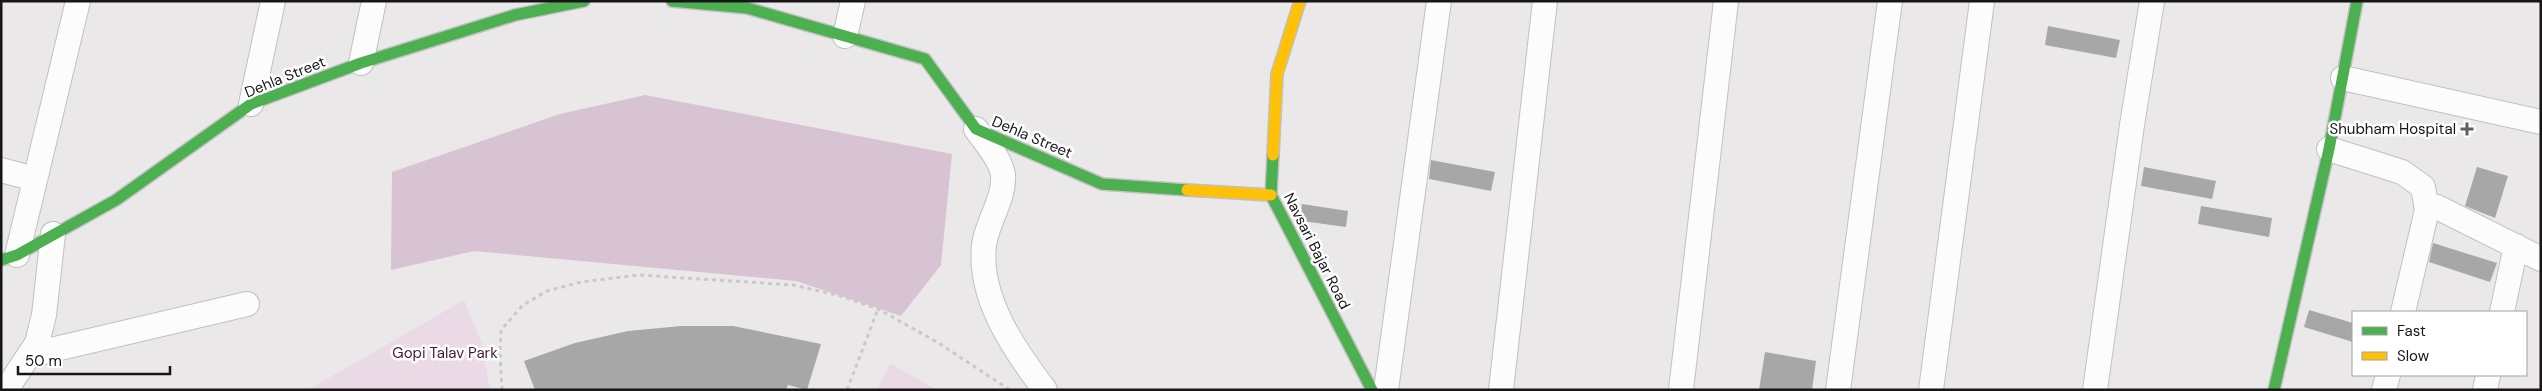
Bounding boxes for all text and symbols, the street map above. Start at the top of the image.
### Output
street label: Dehla Street [242,52,328,102]
street label: Dehla Street [989,111,1075,163]
place label: Shubham Hospital [2330,119,2456,139]
marker: Shubham Hospital [2460,122,2474,136]
street label: Navsari Bajar Road [1279,189,1355,313]
legend [2352,311,2527,376]
text: Fast [2397,321,2426,341]
park label: Gopi Talav Park [392,343,498,363]
scale bar [18,344,170,376]
text: Slow [2397,346,2430,366]
text: 50 m [25,351,62,371]

